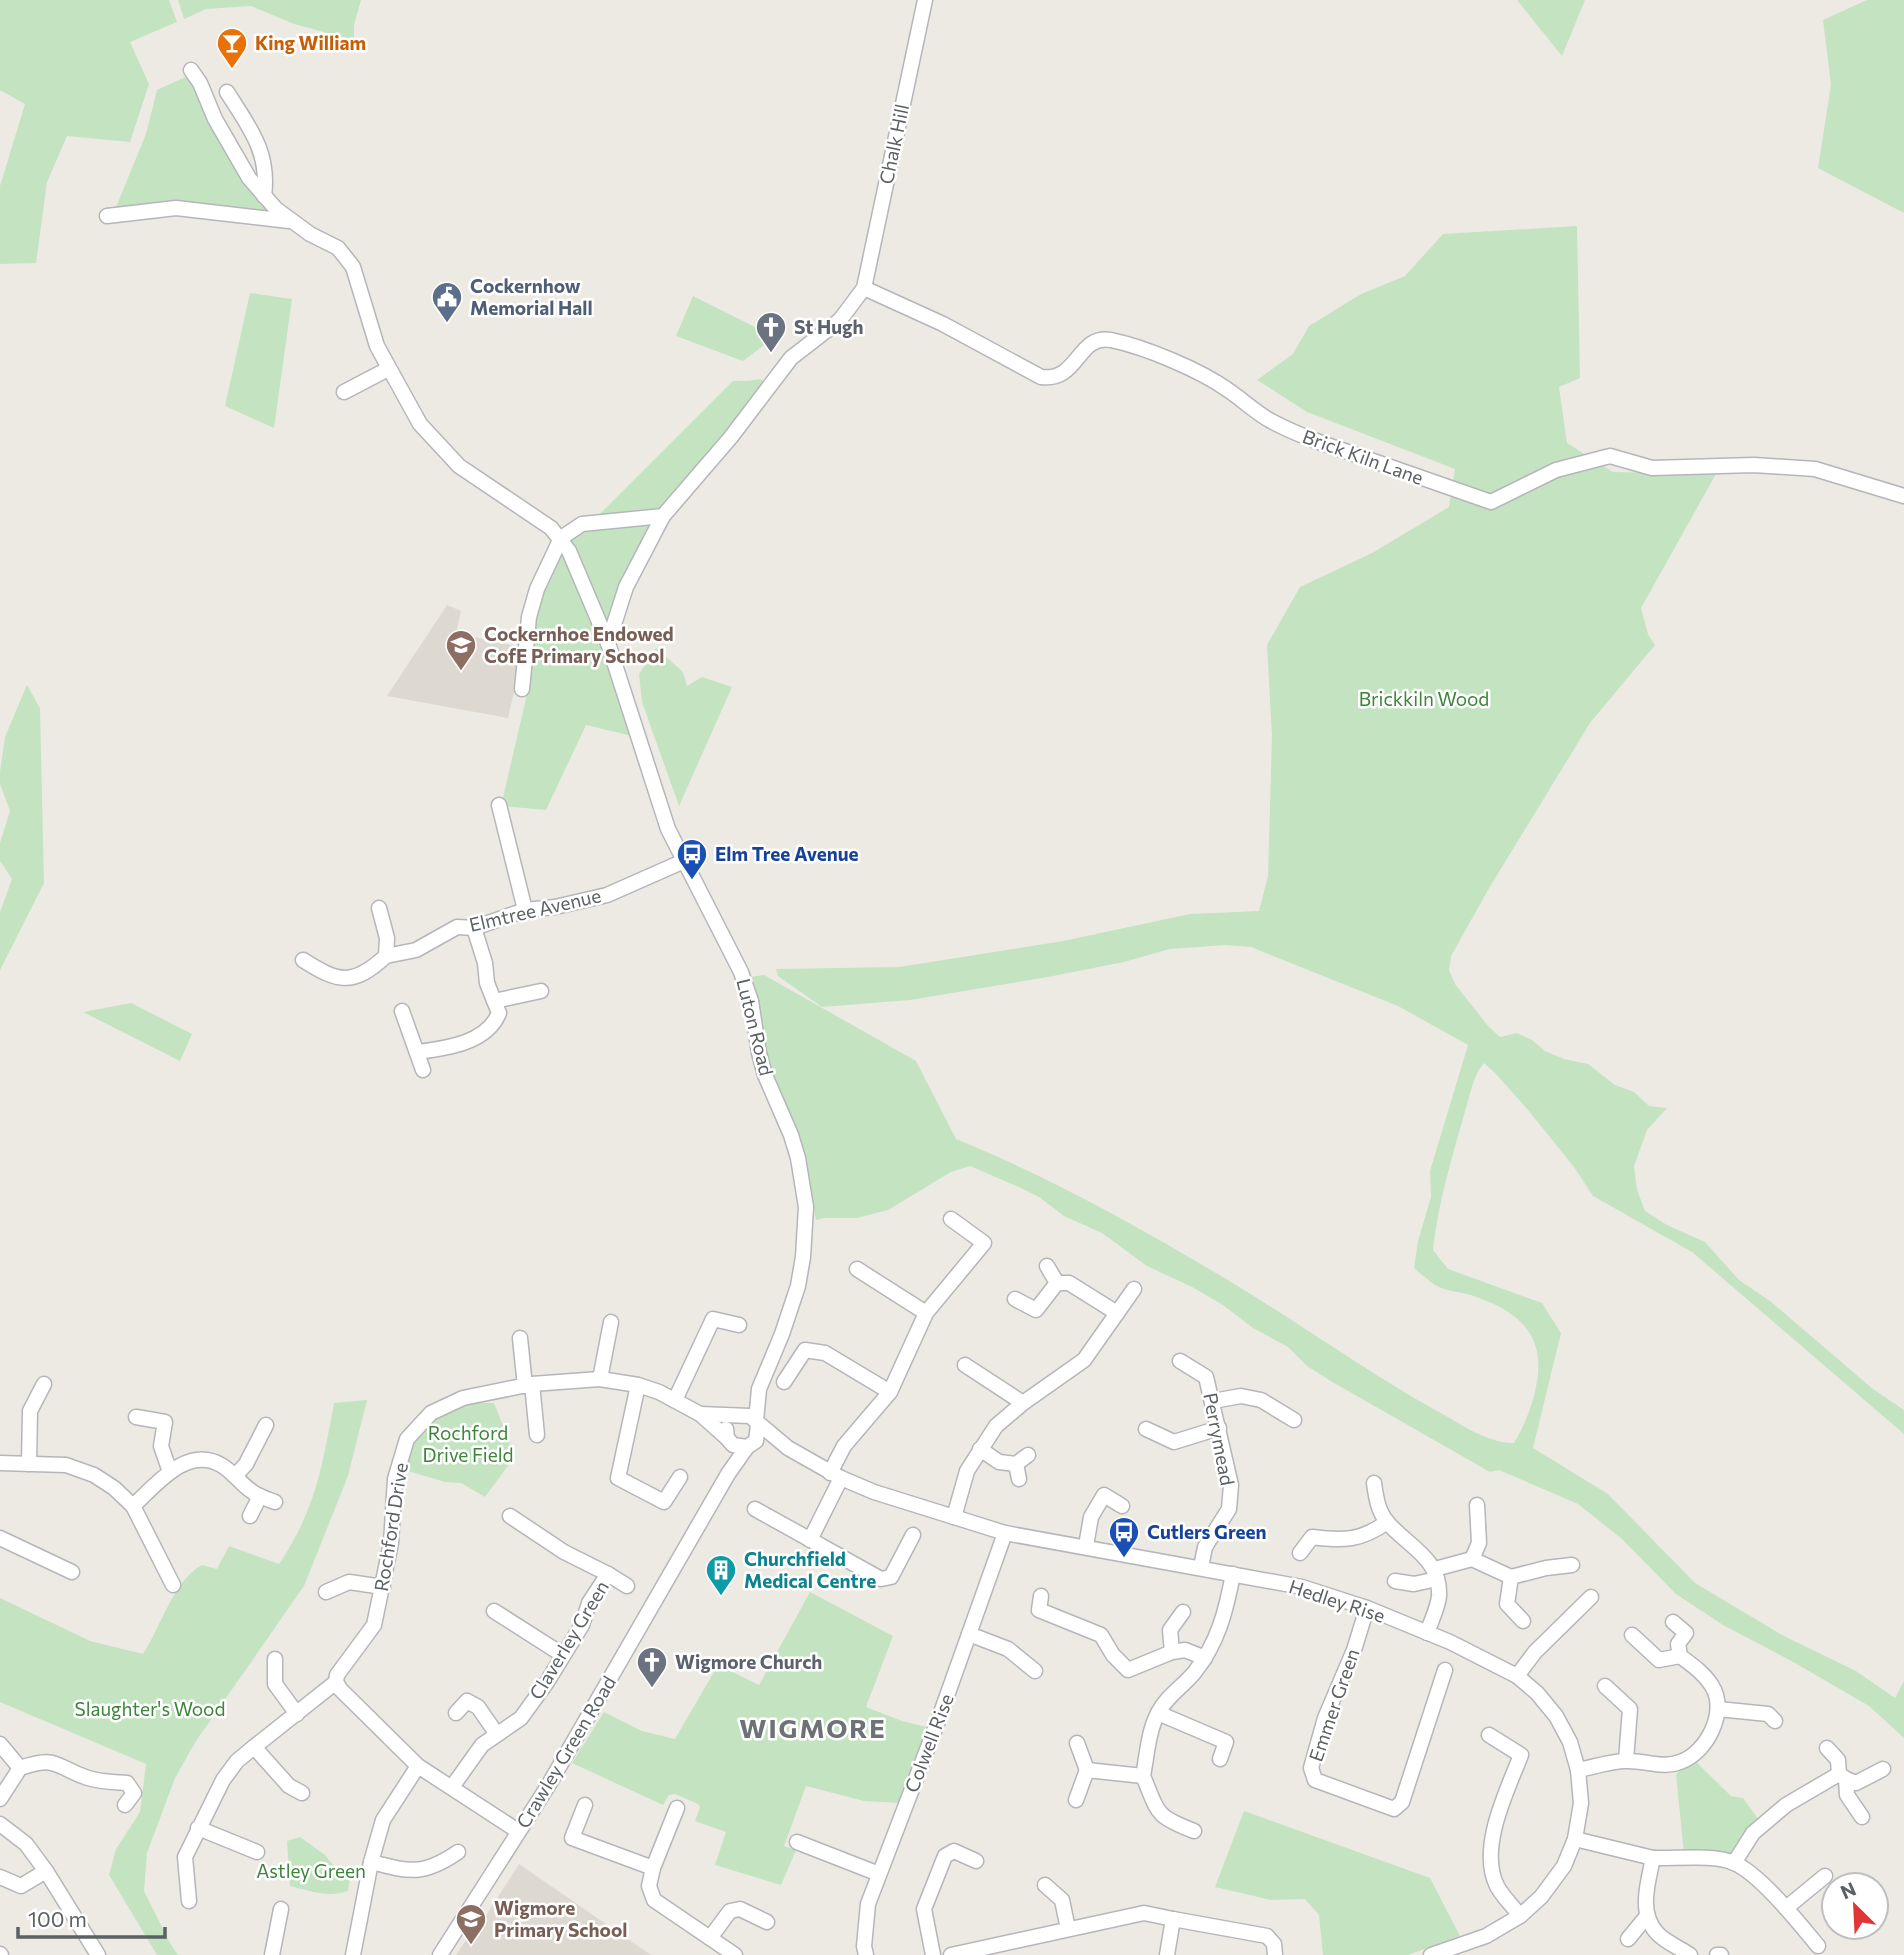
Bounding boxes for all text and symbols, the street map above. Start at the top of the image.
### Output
bar icon: King William [215,26,249,70]
place label: King William [255,31,366,54]
street label: Chalk Hill [874,102,913,186]
place label: Cockernhow Memorial Hall [470,274,593,319]
public building icon: Cockernhow Memorial Hall [430,280,464,324]
church icon: St Hugh [754,310,788,354]
place label: St Hugh [794,315,863,338]
street label: Brick Kiln Lane [1300,424,1427,489]
place label: Cockernhoe Endowed CofE Primary School [484,622,674,667]
school or university icon: Cockernhoe Endowed CofE Primary School [444,628,478,672]
park label: Brickkiln Wood [1359,687,1489,710]
bus stop icon: Elm Tree Avenue [675,837,709,881]
place label: Elm Tree Avenue [715,842,858,865]
street label: Elmtree Avenue [467,883,603,936]
street label: Luton Road [732,976,779,1078]
street label: Perrymead [1199,1391,1240,1487]
park label: Rochford Drive Field [422,1421,514,1466]
street label: Rochford Drive [369,1461,412,1593]
bus stop icon: Cutlers Green [1107,1515,1141,1559]
place label: Cutlers Green [1147,1520,1267,1543]
place label: Churchfield Medical Centre [744,1547,876,1592]
building icon: Churchfield Medical Centre [704,1553,738,1597]
street label: Hedley Rise [1286,1574,1388,1627]
street label: Claverley Green [524,1576,613,1703]
church icon: Wigmore Church [635,1645,669,1689]
street label: Emmer Green [1303,1645,1364,1764]
place label: Wigmore Church [675,1650,822,1673]
street label: Crawley Green Road [511,1671,620,1832]
street label: Colwell Rise [899,1690,958,1795]
park label: Slaughter's Wood [75,1697,225,1720]
district label: WIGMORE [739,1712,887,1743]
park label: Astley Green [256,1859,366,1882]
north arrow [1820,1871,1890,1941]
text: N [1837,1877,1859,1903]
scale bar [18,1896,164,1940]
place label: Wigmore Primary School [494,1896,627,1941]
school or university icon: Wigmore Primary School [454,1902,488,1946]
text: 100 m [28,1906,87,1931]

